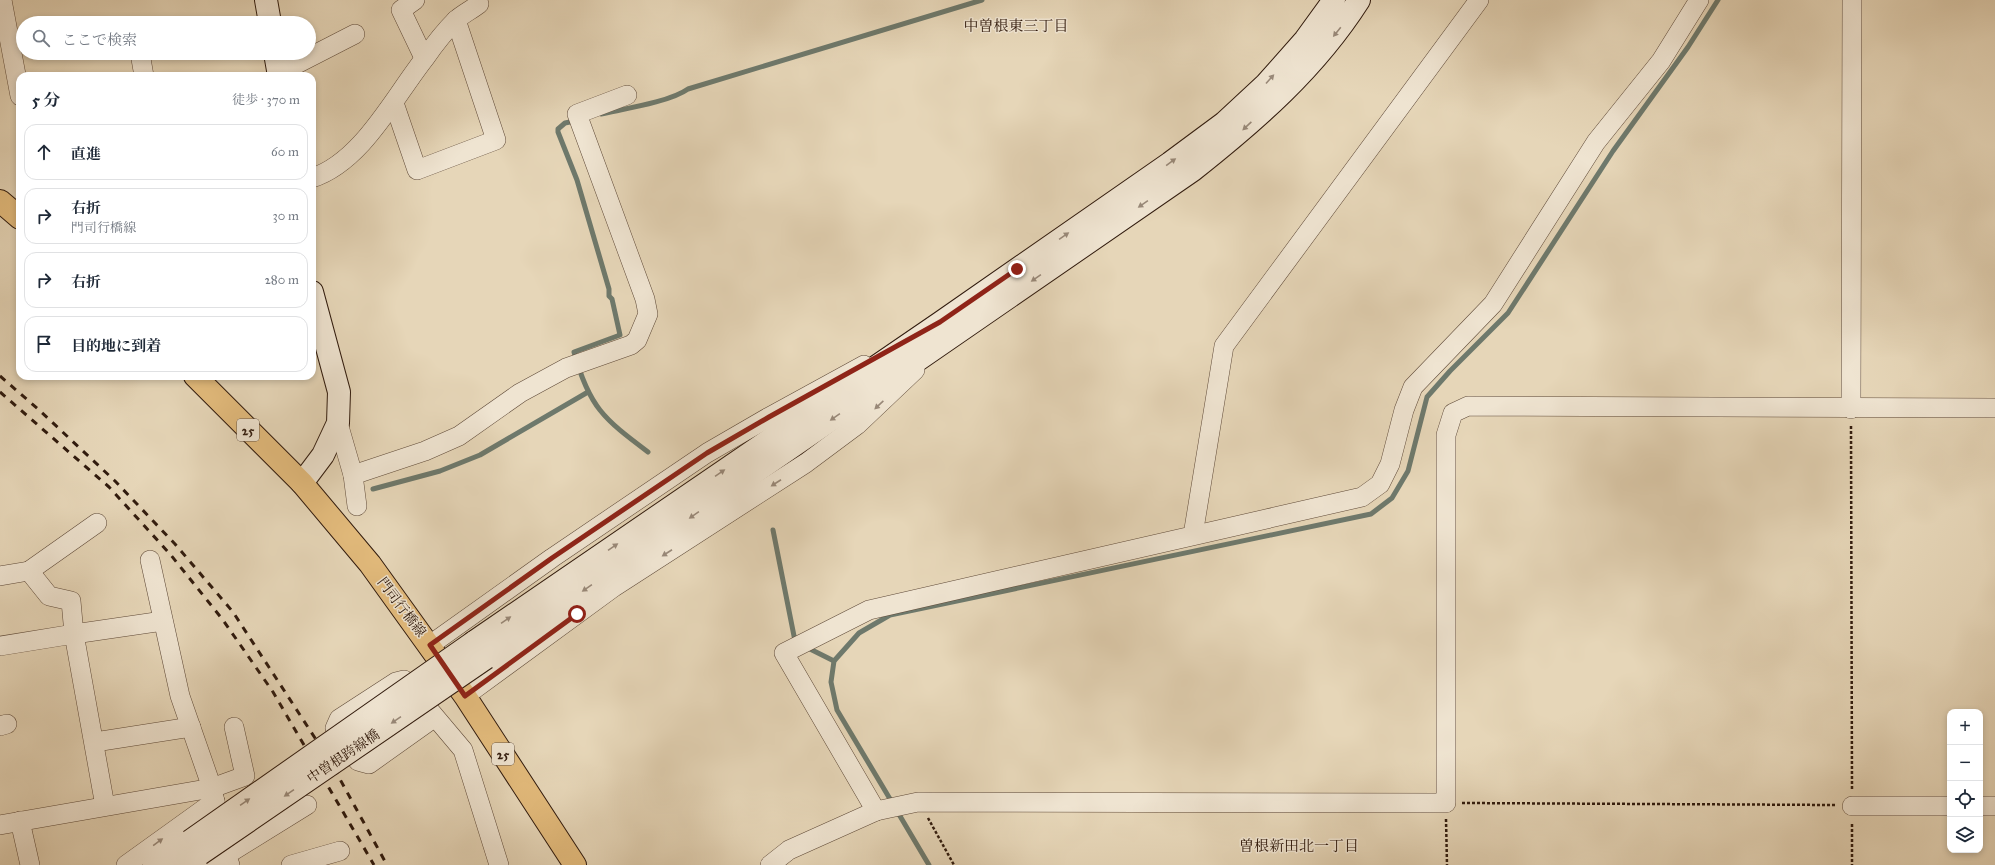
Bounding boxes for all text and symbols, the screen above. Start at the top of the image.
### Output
search box [16,16,316,60]
district label: 中曽根東三丁目 [963,17,1069,35]
icon: search [30,27,52,49]
one-way arrow [1333,27,1341,38]
text: ここで検索 [62,31,137,49]
one-way arrow [1266,74,1275,84]
text: 5 分 [32,90,61,111]
text: 徒歩 · 370 m [232,92,300,108]
one-way arrow [1242,121,1252,131]
icon: ahead [33,141,55,163]
text: 60 m [271,144,299,160]
text: 直進 [71,145,101,163]
one-way arrow [1166,158,1176,166]
text: 右折 [71,199,101,217]
one-way arrow [1138,200,1149,208]
icon: right [33,205,55,227]
text: 30 m [273,208,299,224]
text: 門司行橋線 [71,220,136,236]
one-way arrow [1059,232,1070,240]
route end [1008,260,1026,278]
icon: right [33,269,55,291]
text: 280 m [264,272,299,288]
text: 右折 [71,273,101,291]
one-way arrow [1031,274,1042,282]
icon: arrive [33,333,55,355]
text: 目的地に到着 [71,337,161,355]
one-way arrow [874,400,884,409]
one-way arrow [830,413,841,421]
road number: 25 [237,419,259,441]
one-way arrow [715,469,726,477]
one-way arrow [771,479,781,487]
one-way arrow [688,511,699,519]
one-way arrow [608,543,618,551]
one-way arrow [661,550,672,557]
street label: 門司行橋線 [374,574,429,640]
one-way arrow [581,584,592,592]
route start [568,605,586,623]
one-way arrow [501,616,511,624]
map controls [1947,709,1983,853]
button: + [1947,709,1983,745]
one-way arrow [391,716,401,724]
street label: 中曽根跨線橋 [304,726,383,787]
road number: 25 [492,743,514,765]
button: − [1947,745,1983,781]
button: locate [1947,781,1983,817]
one-way arrow [283,789,294,797]
one-way arrow [239,798,250,806]
button: layers [1947,817,1983,853]
district label: 曽根新田北一丁目 [1239,837,1359,855]
one-way arrow [153,838,163,846]

